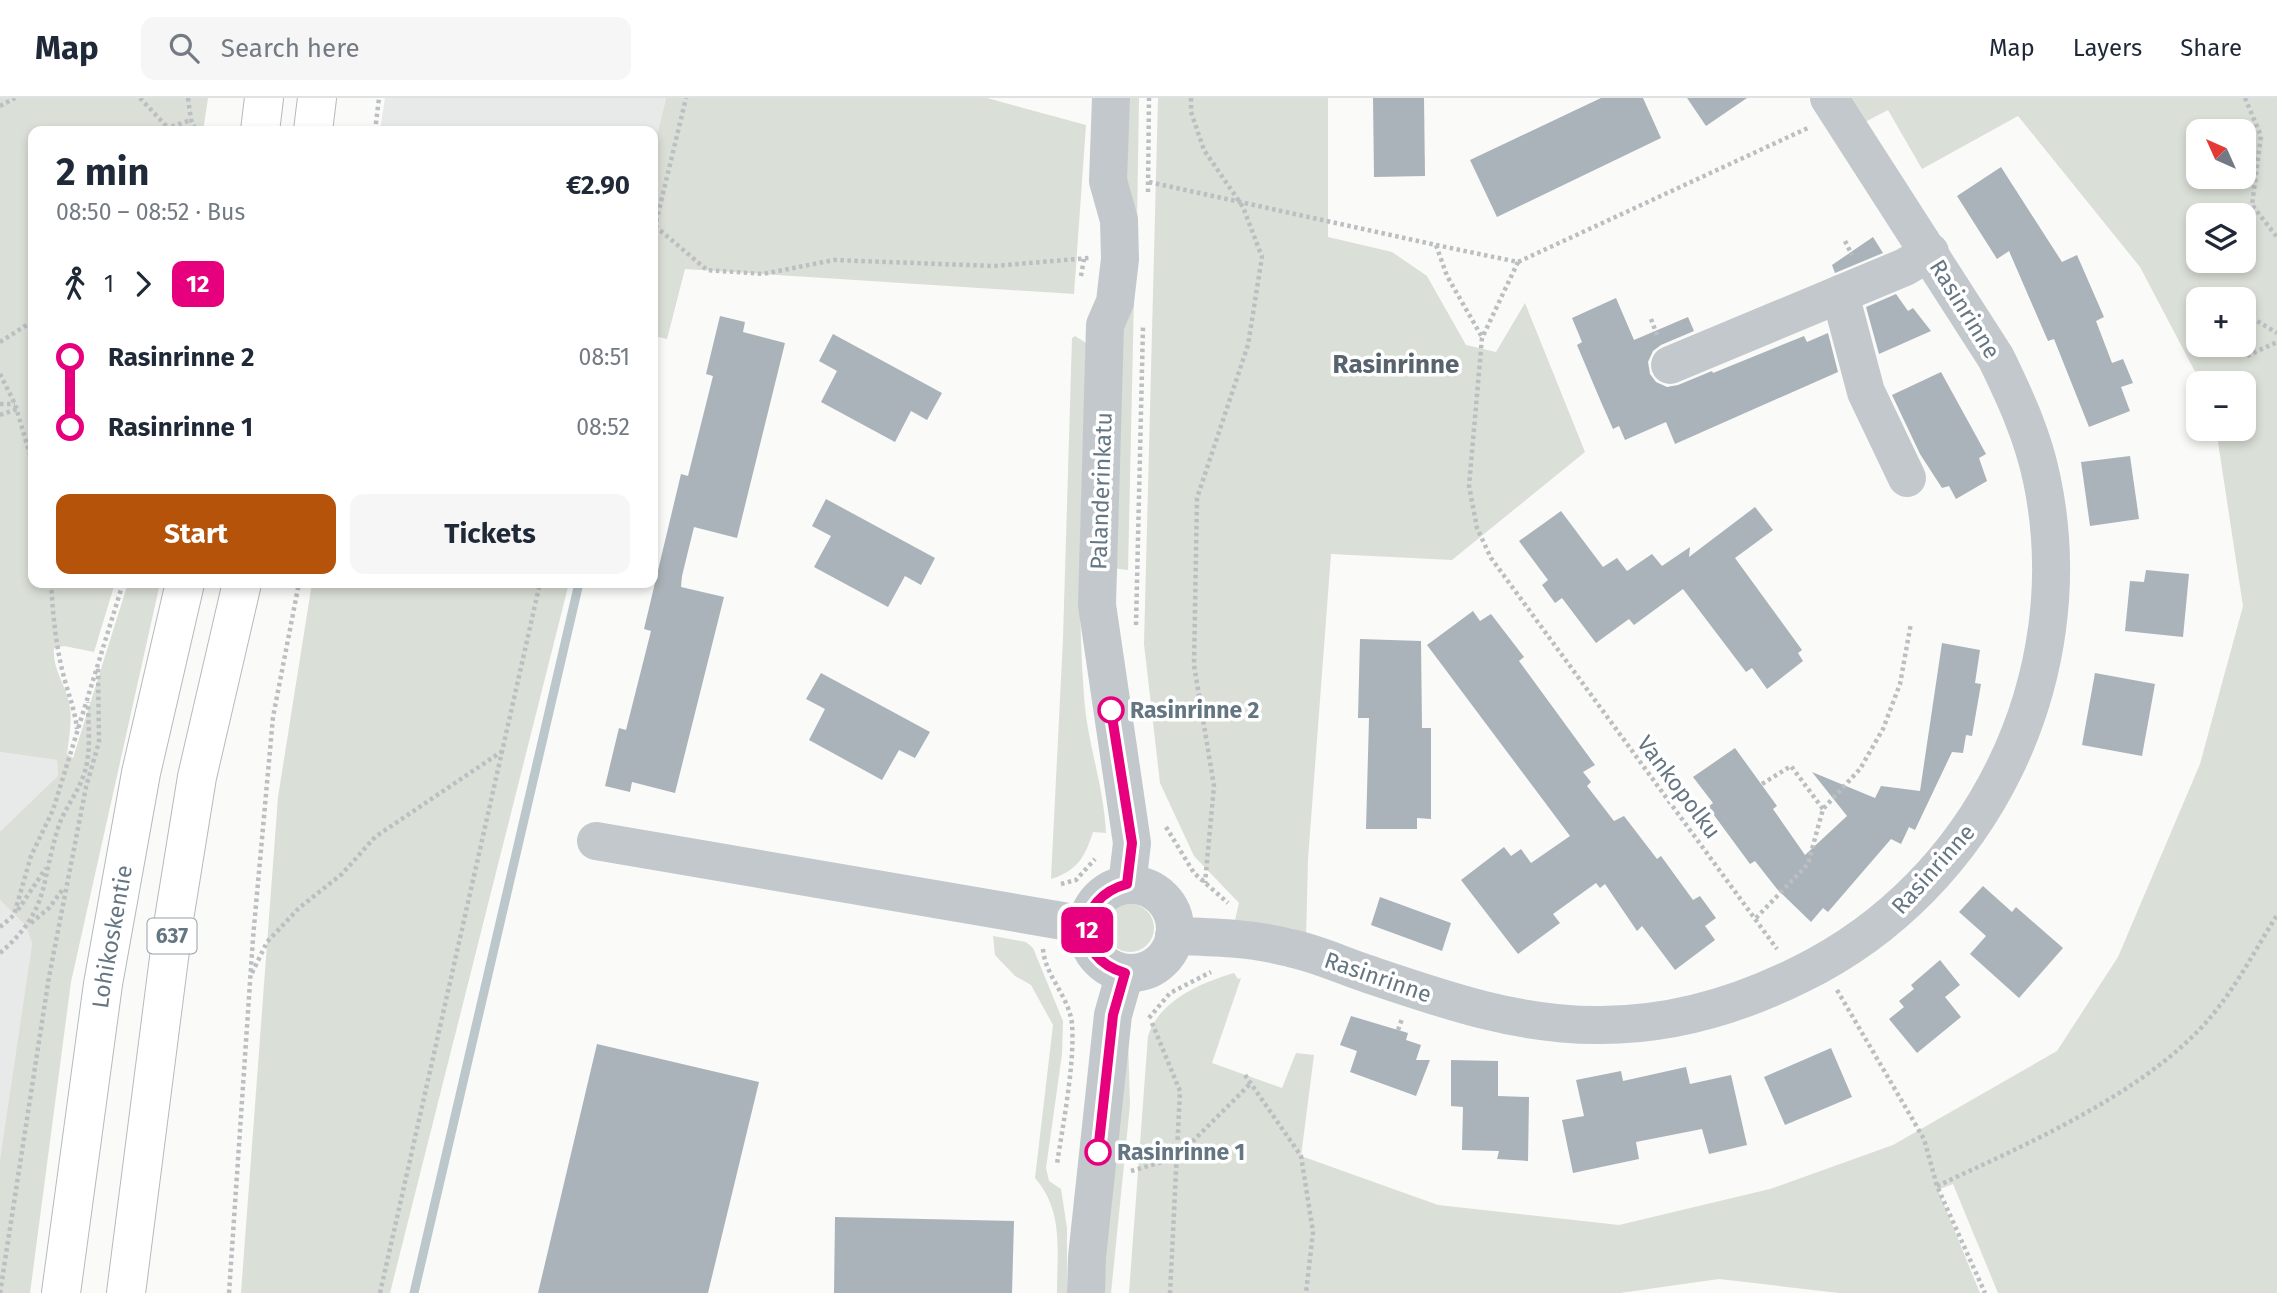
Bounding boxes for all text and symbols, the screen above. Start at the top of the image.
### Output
search box [141,17,631,80]
text: Map [35,28,99,68]
icon: search [165,29,203,67]
text: Search here [221,33,360,64]
text: Map [1989,34,2035,62]
text: Layers [2073,34,2142,62]
text: Share [2180,34,2242,62]
north arrow [2186,119,2256,189]
map controls [2186,119,2256,441]
text: 2 min [56,149,149,195]
text: €2.90 [566,170,630,201]
text: 08:50 – 08:52 · Bus [56,198,245,226]
button: layers [2186,203,2256,273]
street label: Rasinrinne [1924,254,2006,364]
icon: walk [56,265,94,303]
icon: forward [124,265,162,303]
text: 1 [104,270,114,298]
text: 12 [186,270,210,298]
button: + [2186,287,2256,357]
text: Rasinrinne 2 [108,342,254,373]
text: 08:51 [579,343,630,371]
district label: Rasinrinne [1333,349,1459,380]
button: − [2186,371,2256,441]
text: Rasinrinne 1 [108,412,253,443]
street label: Palanderinkatu [1084,412,1118,570]
text: 08:52 [576,413,630,441]
button: Start [56,494,336,574]
button: Tickets [350,494,630,574]
place label: Rasinrinne 2 [1130,696,1260,724]
marker: Rasinrinne 2 [1098,697,1124,723]
street label: Vankopolku [1631,730,1727,844]
street label: Rasinrinne [1885,818,1981,920]
street label: Lohikoskentie [86,863,138,1010]
line badge: 12 [1056,907,1118,953]
text: 12 [1075,916,1099,944]
road number: 637 [148,918,196,954]
street label: Rasinrinne [1321,946,1435,1008]
place label: Rasinrinne 1 [1117,1138,1245,1166]
marker: Rasinrinne 1 [1085,1139,1111,1165]

